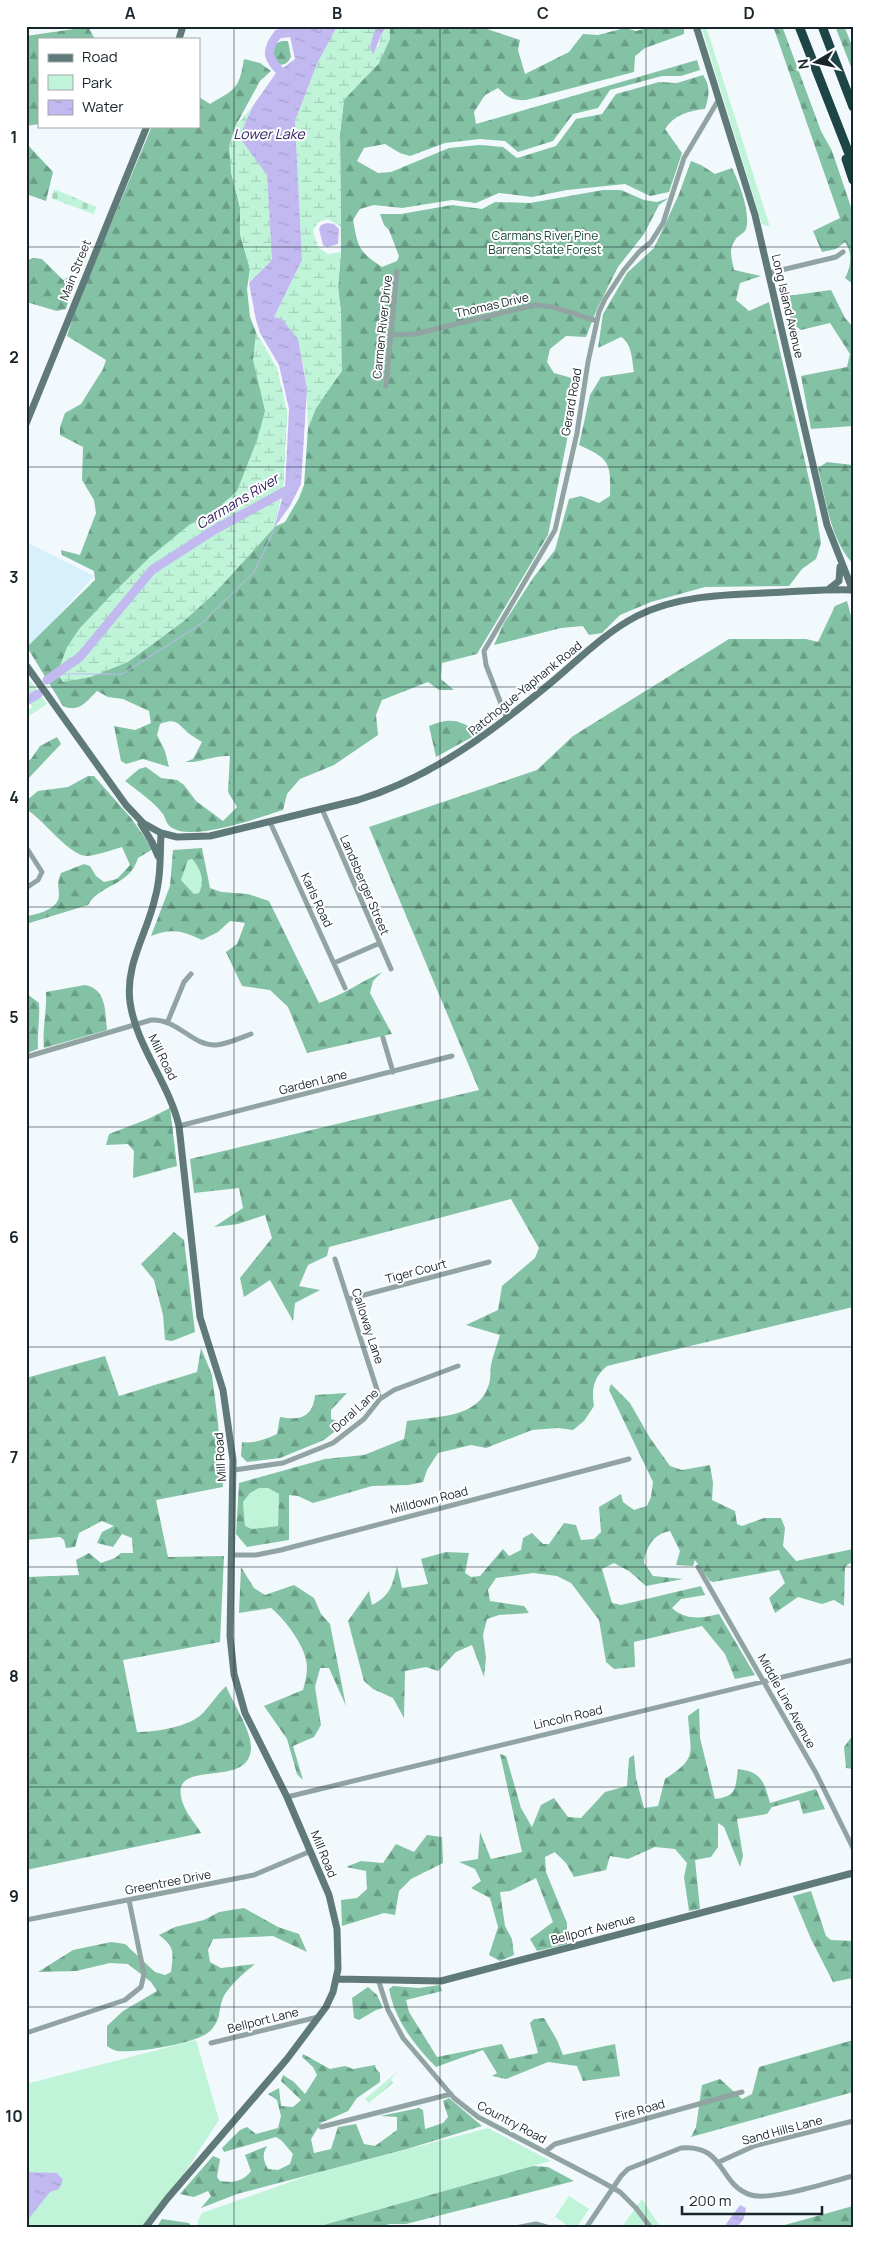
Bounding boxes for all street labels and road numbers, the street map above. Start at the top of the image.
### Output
street label: Main Street [55,237,95,303]
street label: Long Island Avenue [768,252,808,360]
street label: Carmen River Drive [368,274,396,380]
street label: Thomas Drive [454,288,530,322]
street label: Gerard Road [557,367,585,437]
street label: Patchogue-Yaphank Road [465,637,585,739]
street label: Landsberger Street [336,832,394,938]
street label: Karls Road [297,870,337,930]
street label: Mill Road [145,1031,181,1083]
street label: Garden Lane [277,1065,349,1099]
street label: Tiger Court [383,1255,449,1287]
street label: Calloway Lane [348,1286,388,1366]
street label: Doral Lane [328,1384,382,1436]
street label: Mill Road [210,1432,230,1482]
street label: Milldown Road [388,1482,470,1518]
street label: Middle Line Avenue [754,1651,820,1751]
street label: Lincoln Road [532,1701,604,1733]
street label: Mill Road [307,1828,341,1880]
street label: Greentree Drive [124,1865,212,1899]
street label: Bellport Avenue [549,1910,637,1948]
street label: Bellport Lane [226,2003,300,2037]
street label: Fire Road [613,2095,667,2125]
street label: Country Road [474,2097,550,2147]
street label: Sand Hills Lane [740,2111,824,2149]

